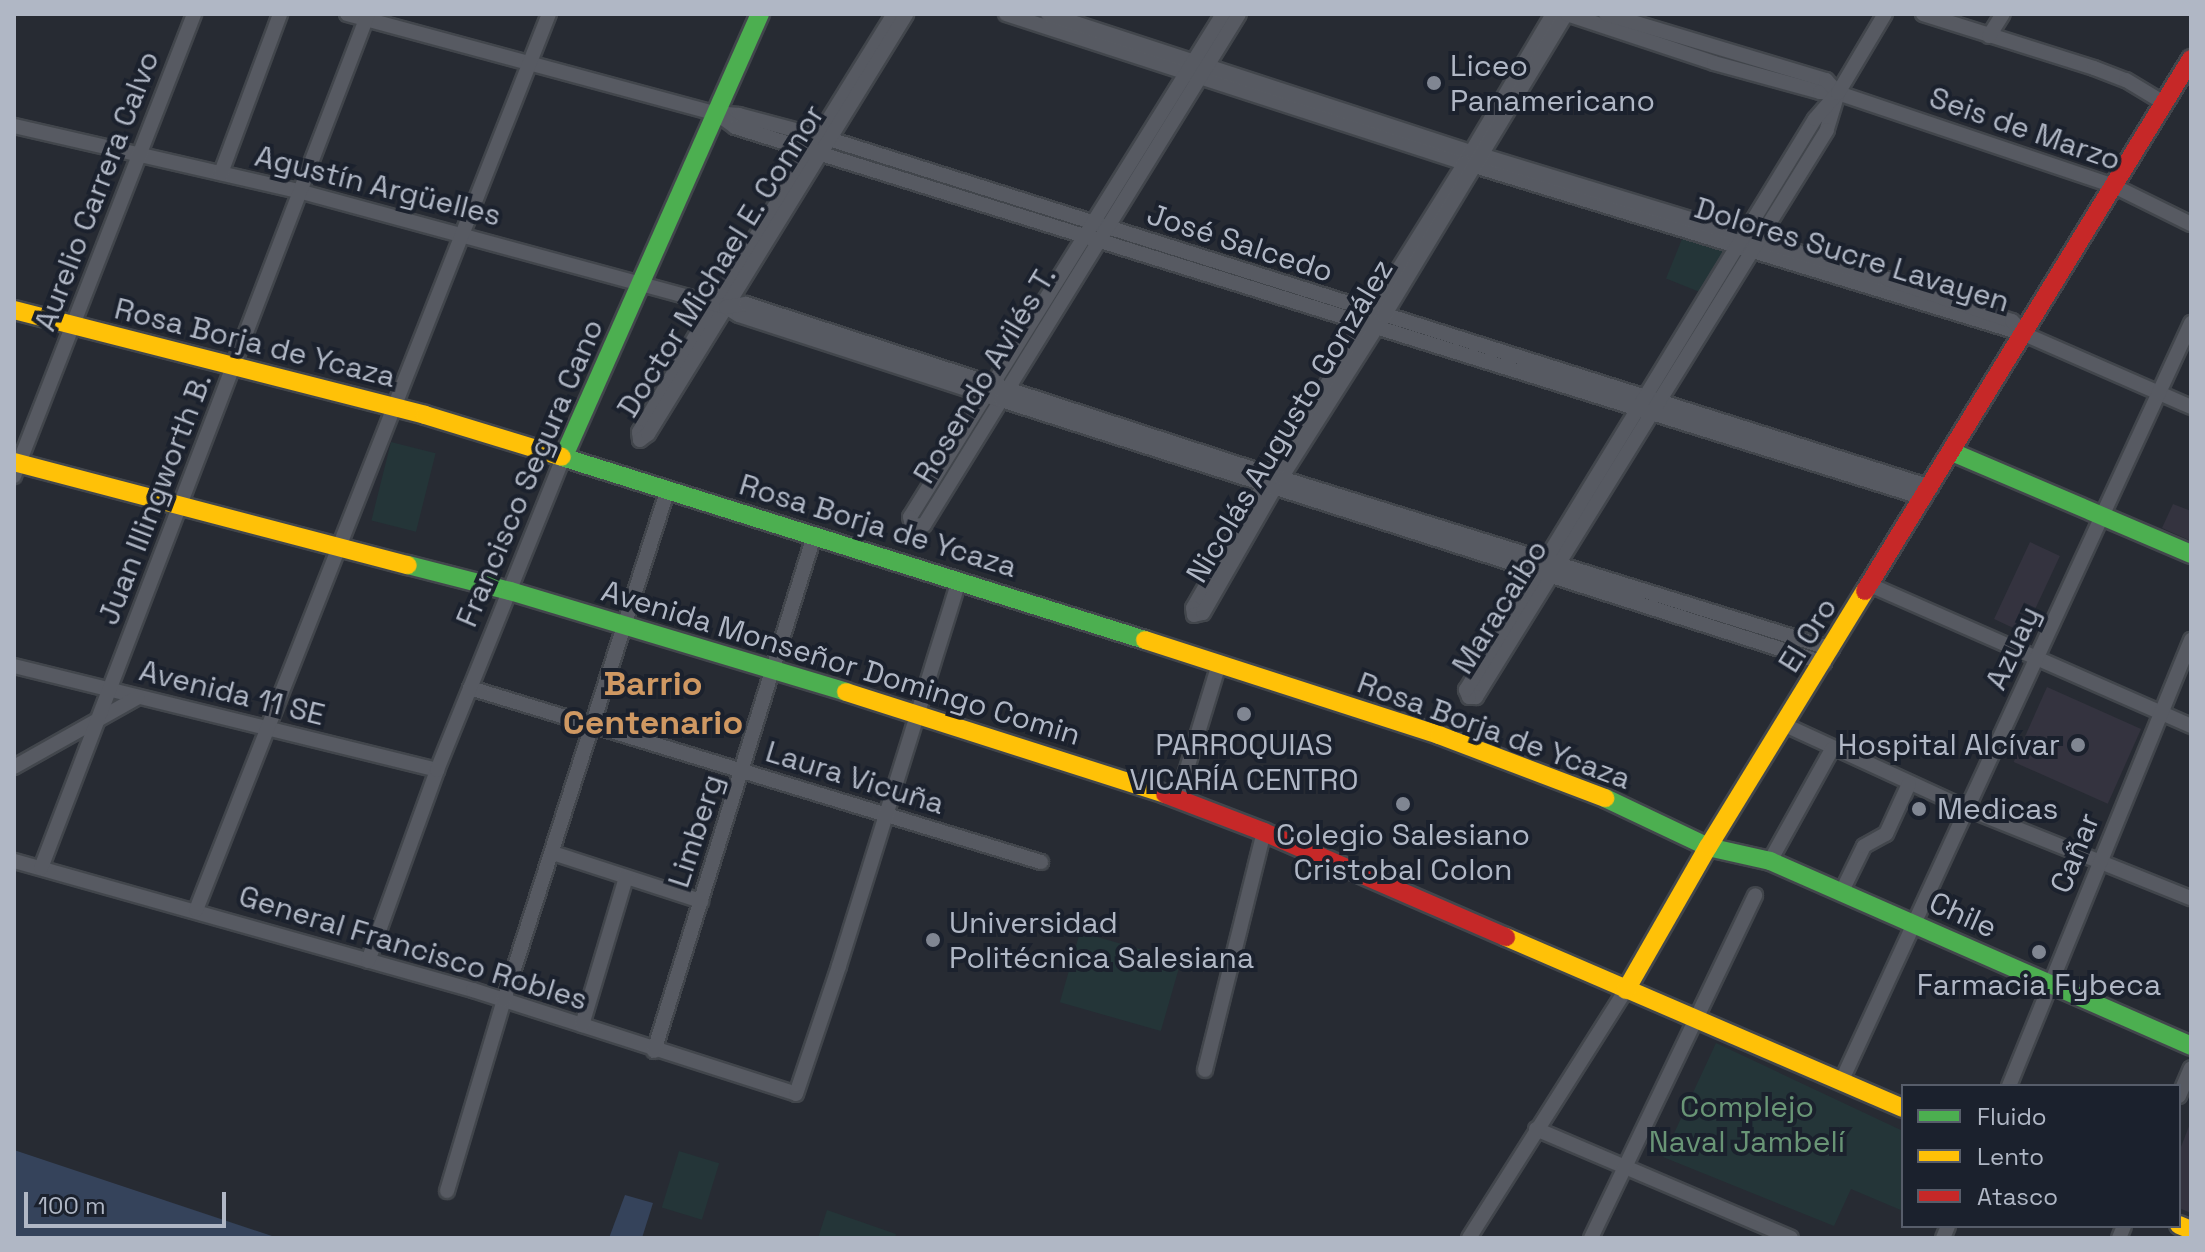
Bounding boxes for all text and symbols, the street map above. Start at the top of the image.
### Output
street label: Aurelio Carrera Calvo [27,46,167,336]
place label: Liceo Panamericano [1450,48,1655,118]
marker: Liceo Panamericano [1425,74,1443,92]
street label: Seis de Marzo [1925,79,2125,179]
street label: Doctor Michael E. Connor [610,98,832,424]
street label: Agustín Argüelles [251,138,505,234]
street label: Dolores Sucre Lavayen [1690,190,2014,320]
street label: José Salcedo [1142,196,1338,290]
street label: Nicolás Augusto González [1179,253,1401,589]
street label: Rosendo Avilés T. [906,259,1064,491]
street label: Rosa Borja de Ycaza [111,291,399,395]
street label: Francisco Segura Cano [449,314,611,632]
street label: Juan Illingworth B. [90,368,220,630]
street label: Rosa Borja de Ycaza [735,467,1021,585]
street label: Maracaibo [1445,533,1555,681]
street label: Avenida Monseñor Domingo Comin [597,573,1085,753]
street label: El Oro [1771,591,1845,679]
street label: Azuay [1978,600,2048,696]
street label: Avenida 11 SE [136,653,328,733]
district label: Barrio Centenario [563,663,743,742]
street label: Rosa Borja de Ycaza [1352,665,1636,797]
marker: PARROQUIAS VICARÍA CENTRO [1235,705,1253,723]
place label: PARROQUIAS VICARÍA CENTRO [1129,727,1359,798]
place label: Hospital Alcívar [1837,727,2060,763]
street label: Laura Vicuña [761,734,949,822]
marker: Hospital Alcívar [2067,734,2089,756]
street label: Limberg [661,770,731,892]
place label: Medicas [1937,791,2058,827]
marker: Colegio Salesiano Cristobal Colon [1394,795,1412,813]
marker: Medicas [1908,798,1930,820]
street label: Cañar [2043,808,2107,898]
place label: Colegio Salesiano Cristobal Colon [1276,817,1530,888]
street label: General Francisco Robles [234,878,592,1018]
street label: Chile [1924,884,2002,946]
place label: Universidad Politécnica Salesiana [949,905,1254,976]
marker: Universidad Politécnica Salesiana [924,931,942,949]
marker: Farmacia Fybeca [2028,941,2050,963]
place label: Farmacia Fybeca [1917,967,2161,1003]
legend [1901,1084,2181,1228]
park label: Complejo Naval Jambelí [1649,1089,1845,1160]
text: Fluido [1977,1101,2047,1132]
text: Lento [1977,1141,2044,1172]
scale bar [28,1176,230,1226]
text: Atasco [1977,1181,2058,1212]
text: 100 m [38,1190,106,1221]

